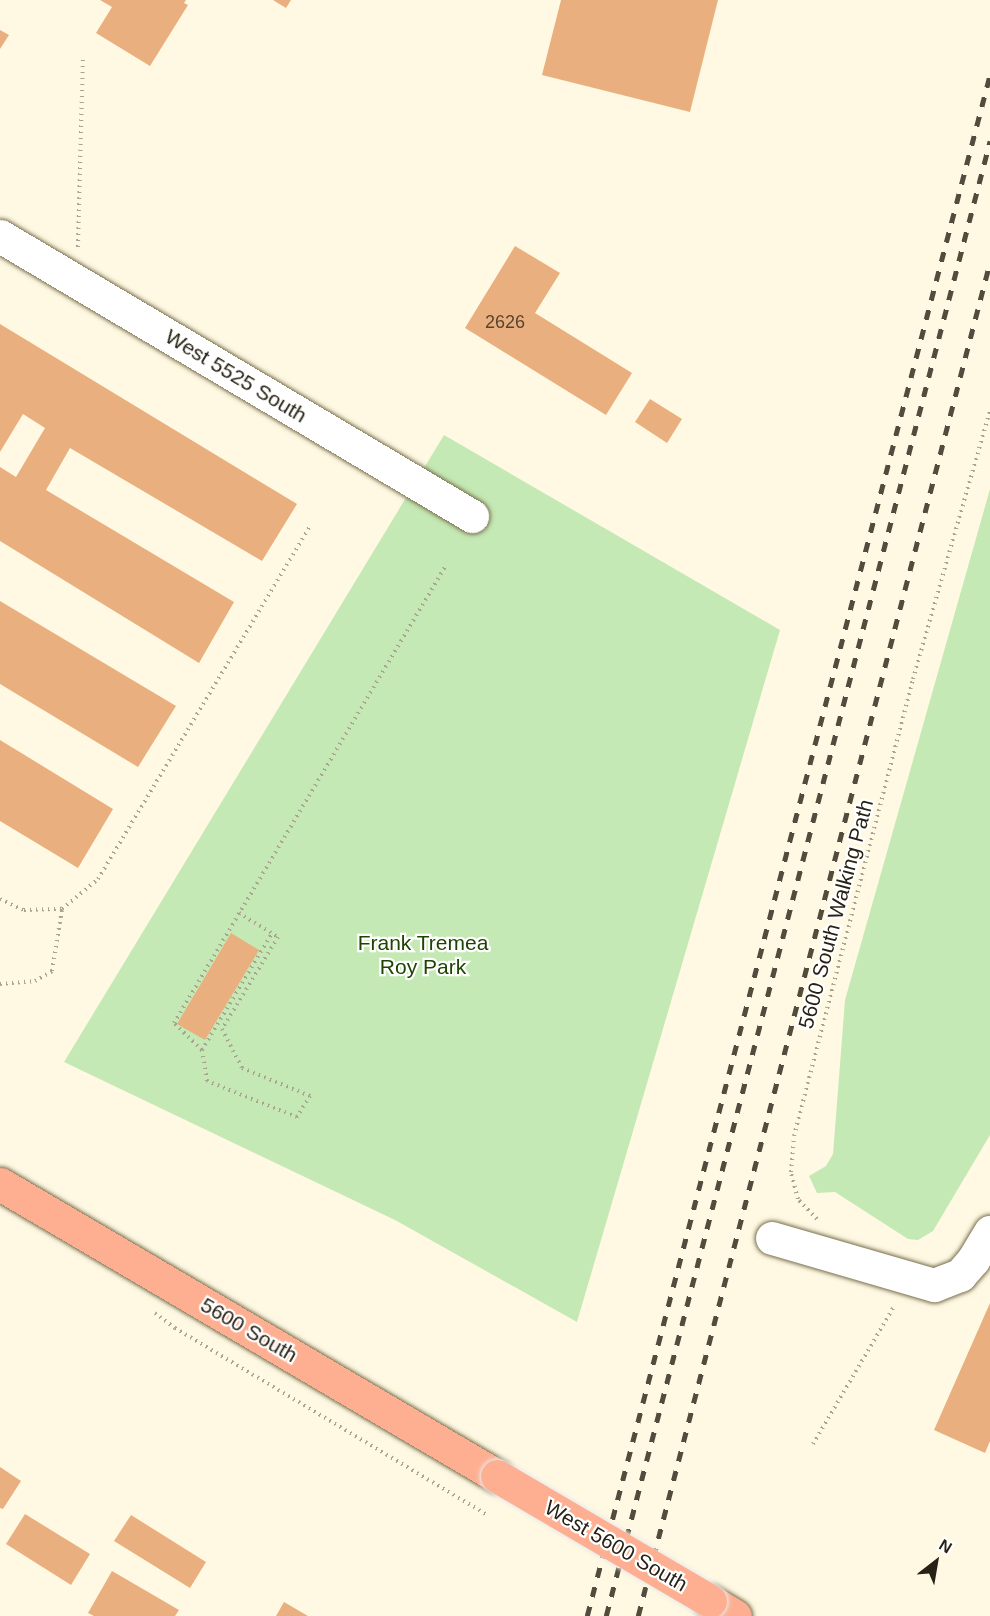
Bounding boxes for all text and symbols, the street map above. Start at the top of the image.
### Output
house number: 2626 [485,311,525,333]
street label: West 5525 South [161,324,311,428]
street label: 5600 South Walking Path [793,797,879,1031]
park label: Frank Tremea Roy Park [357,930,489,980]
street label: 5600 South [196,1292,302,1368]
street label: West 5600 South [540,1495,692,1597]
north arrow [906,1532,966,1592]
text: N [936,1536,955,1556]

